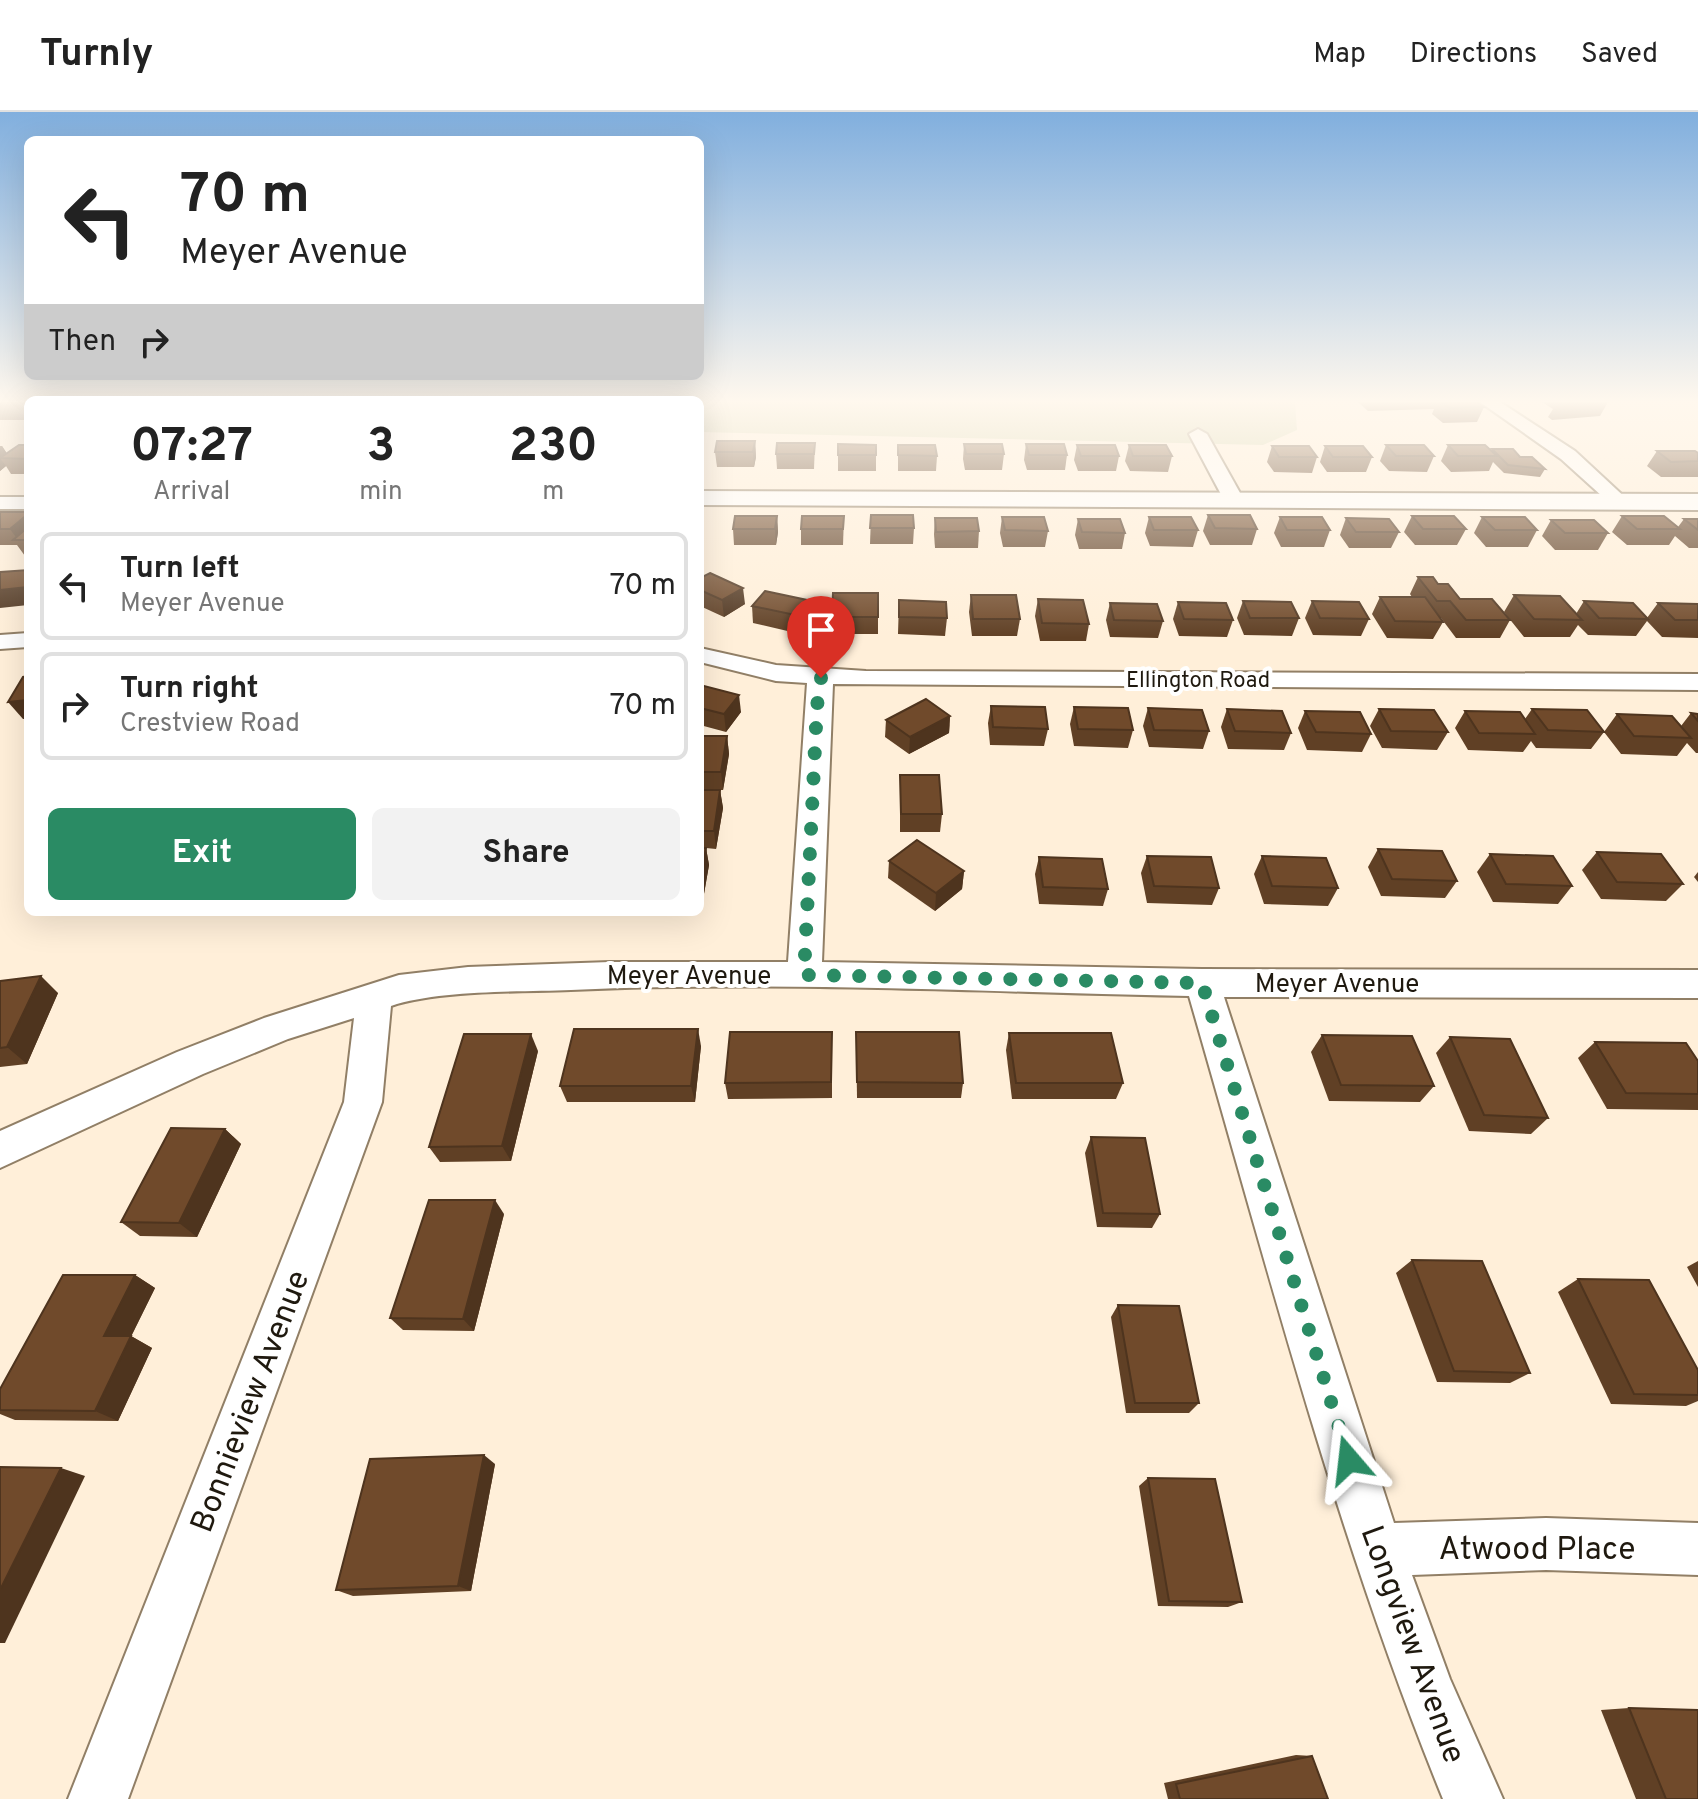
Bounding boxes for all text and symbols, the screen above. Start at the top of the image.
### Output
text: Turnly [40,31,153,80]
text: Map [1313,37,1366,73]
text: Directions [1410,37,1537,73]
text: Saved [1581,37,1658,73]
text: 70 m [180,162,310,232]
icon: left [48,168,152,272]
text: Meyer Avenue [180,231,408,277]
icon: right [132,320,176,364]
text: Then [48,324,116,361]
text: 07:27 [130,418,253,478]
text: 3 [367,418,395,478]
text: 230 [509,418,598,478]
text: Arrival [153,476,230,509]
text: min [359,476,403,509]
text: m [542,476,564,509]
text: Turn left [120,551,240,588]
icon: left [52,564,96,608]
text: 70 m [610,568,676,605]
text: Meyer Avenue [120,588,284,621]
pin [787,596,855,678]
icon: arrive [799,608,843,652]
street label: Ellington Road [1126,668,1270,695]
text: Turn right [120,671,258,708]
icon: right [52,684,96,728]
text: 70 m [610,688,676,725]
text: Crestview Road [120,708,300,741]
button: Exit [48,808,356,900]
button: Share [372,808,680,900]
street label: Meyer Avenue [607,961,771,994]
street label: Meyer Avenue [1255,969,1419,1002]
street label: Bonnieview Avenue [183,1265,320,1539]
position arrow [1307,1418,1391,1502]
street label: Longview Avenue [1350,1521,1473,1769]
street label: Atwood Place [1439,1531,1635,1571]

